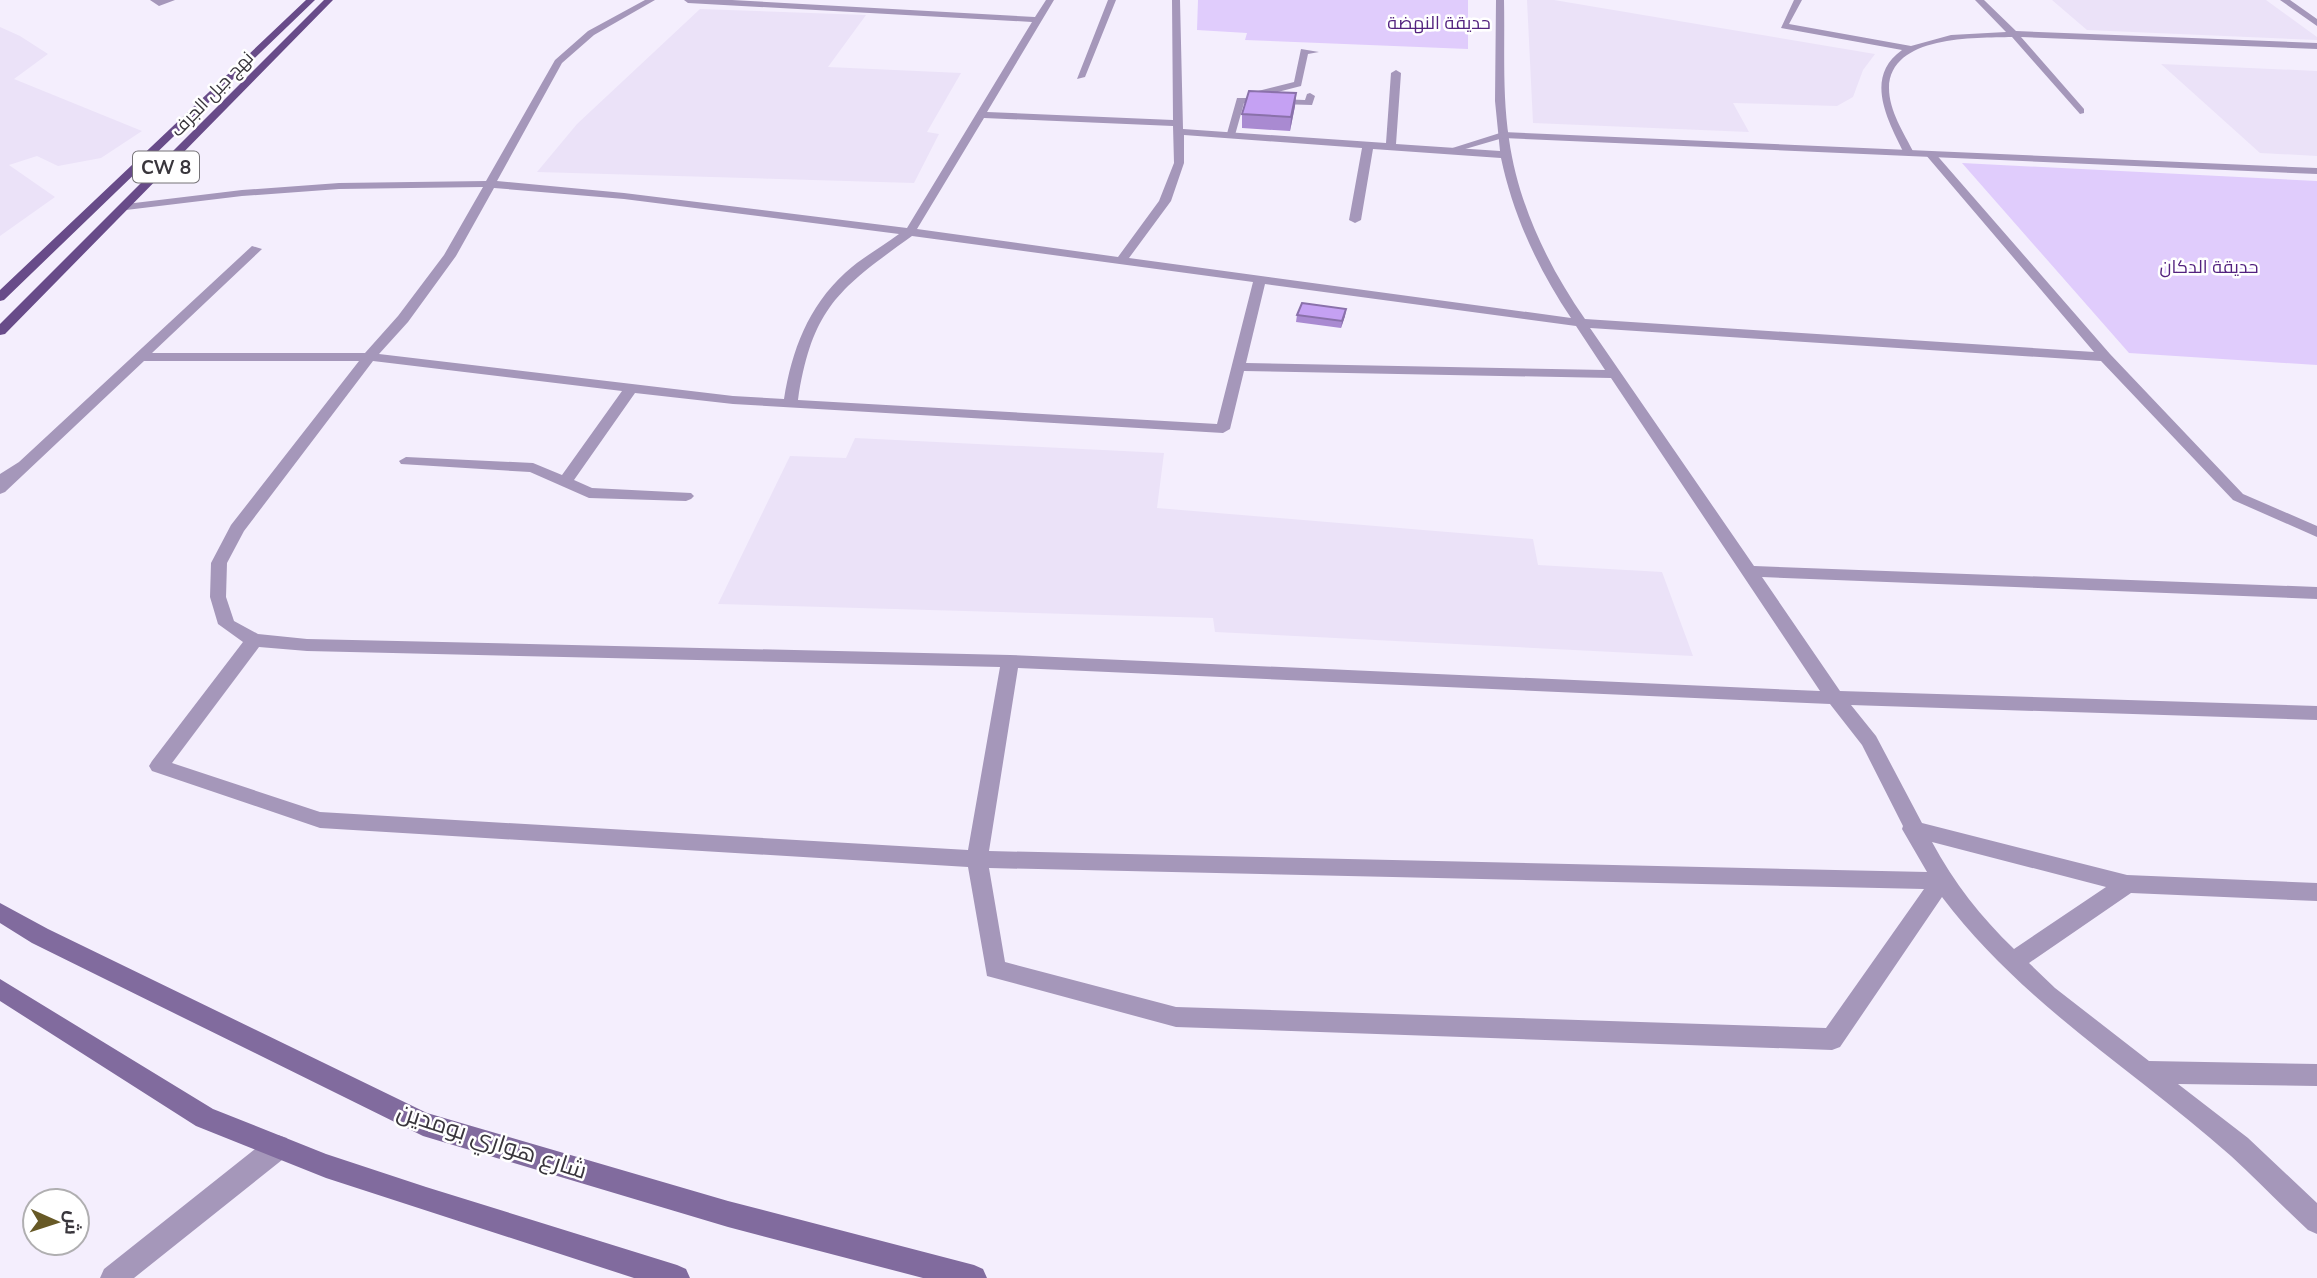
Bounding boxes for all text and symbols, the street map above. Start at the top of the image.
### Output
park label: حديقة النهضة [1387,11,1491,35]
street label: نهج جبل الجرف [165,46,259,142]
road number: CW 8 [133,152,199,182]
park label: حديقة الدكان [2160,255,2258,279]
street label: شارع هواري بومدين [392,1095,591,1189]
north arrow [21,1187,91,1257]
text: ش [58,1210,86,1236]

